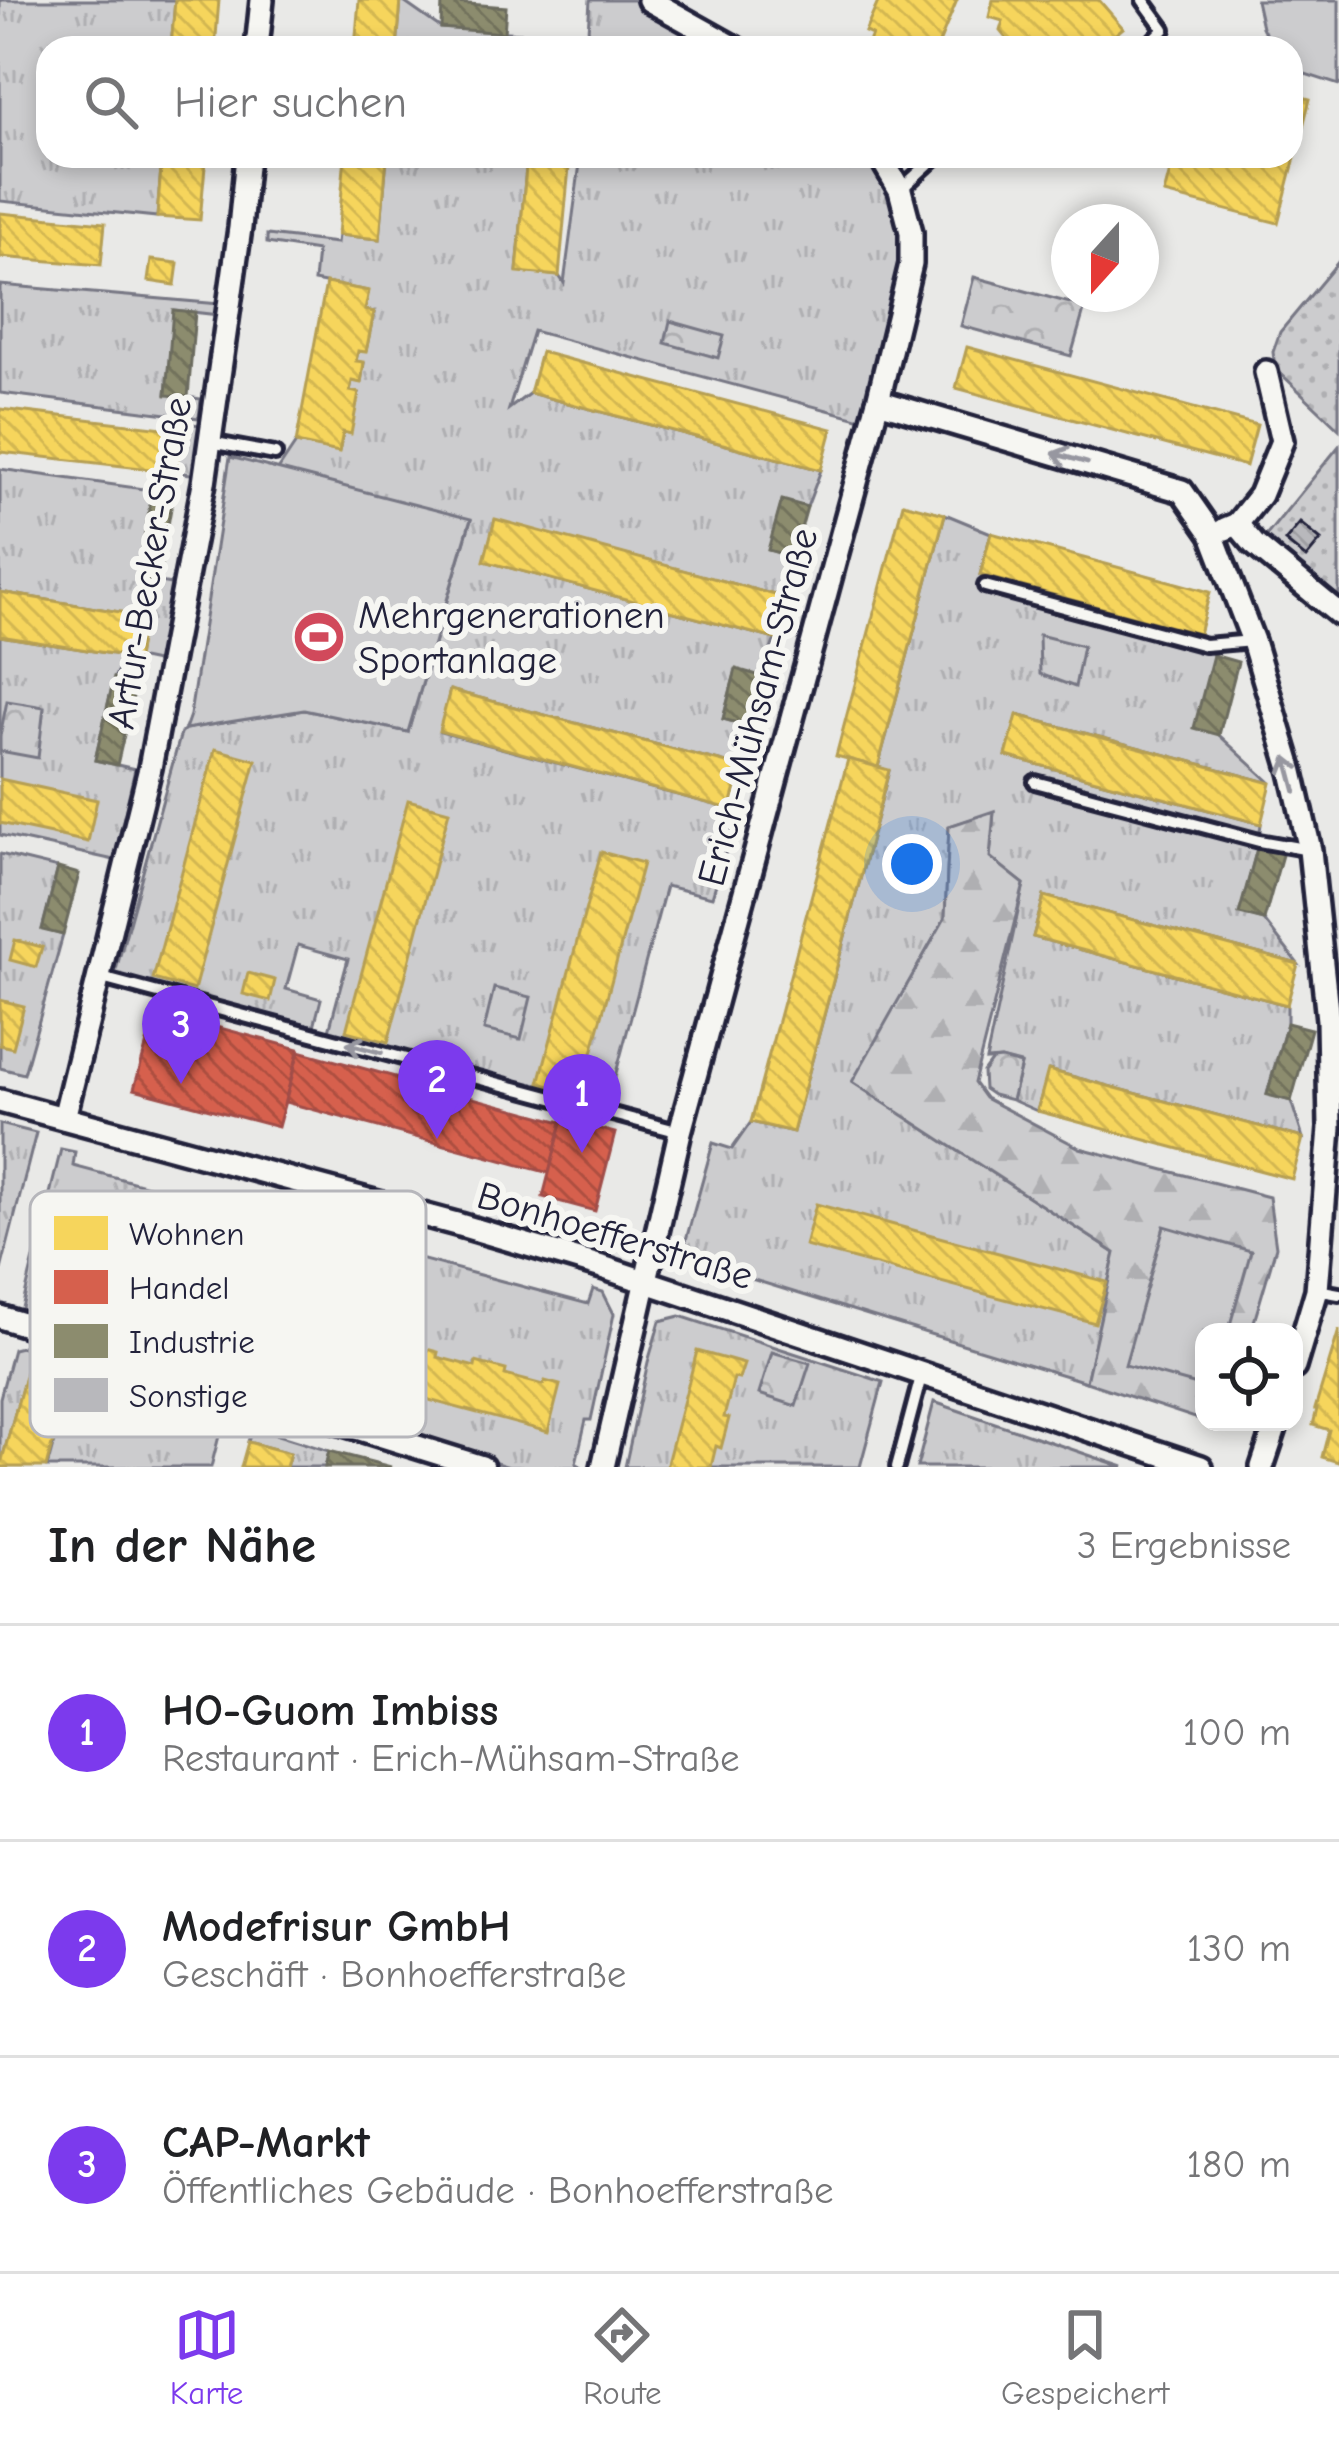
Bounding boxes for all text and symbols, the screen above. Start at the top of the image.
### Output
search box [36,36,1303,168]
icon: search [78,69,144,135]
text: Hier suchen [174,76,407,128]
north arrow [1051,204,1159,312]
street label: Artur-Becker-Straße [99,394,201,732]
one-way arrow [1052,446,1090,468]
street label: Erich-Mühsam-Straße [689,523,827,891]
place label: Mehrgenerationen Sportanlage [358,593,665,683]
sports icon: Mehrgenerationen Sportanlage [291,609,347,665]
one-way arrow [1279,755,1301,793]
your location [882,834,942,894]
pin: 3 [142,985,220,1084]
one-way arrow [346,1035,384,1057]
pin: 2 [398,1040,476,1139]
pin: 1 [543,1054,621,1153]
street label: Bonhoefferstraße [472,1173,758,1299]
legend [30,1191,426,1437]
text: Wohnen [129,1215,244,1253]
text: Handel [129,1269,229,1307]
text: Industrie [129,1323,255,1361]
map controls [1195,1323,1303,1431]
button: locate [1195,1323,1303,1431]
text: Sonstige [129,1377,248,1415]
text: In der Nähe [48,1516,316,1575]
text: 3 Ergebnisse [1077,1523,1291,1568]
text: HO-Guom Imbiss [162,1684,498,1736]
text: 1 [79,1710,95,1755]
text: 100 m [1183,1710,1291,1755]
text: Restaurant · Erich-Mühsam-Straße [162,1736,740,1781]
text: Modefrisur GmbH [162,1900,511,1952]
text: 2 [77,1926,97,1971]
text: 130 m [1187,1926,1291,1971]
text: Geschäft · Bonhoefferstraße [162,1952,626,1997]
text: CAP-Markt [162,2116,370,2168]
text: 3 [77,2142,97,2187]
text: 180 m [1186,2142,1291,2187]
text: Öffentliches Gebäude · Bonhoefferstraße [162,2168,834,2213]
tab: Karte [170,2302,243,2412]
tab: Route [583,2302,662,2412]
tab: Gespeichert [1001,2302,1169,2412]

